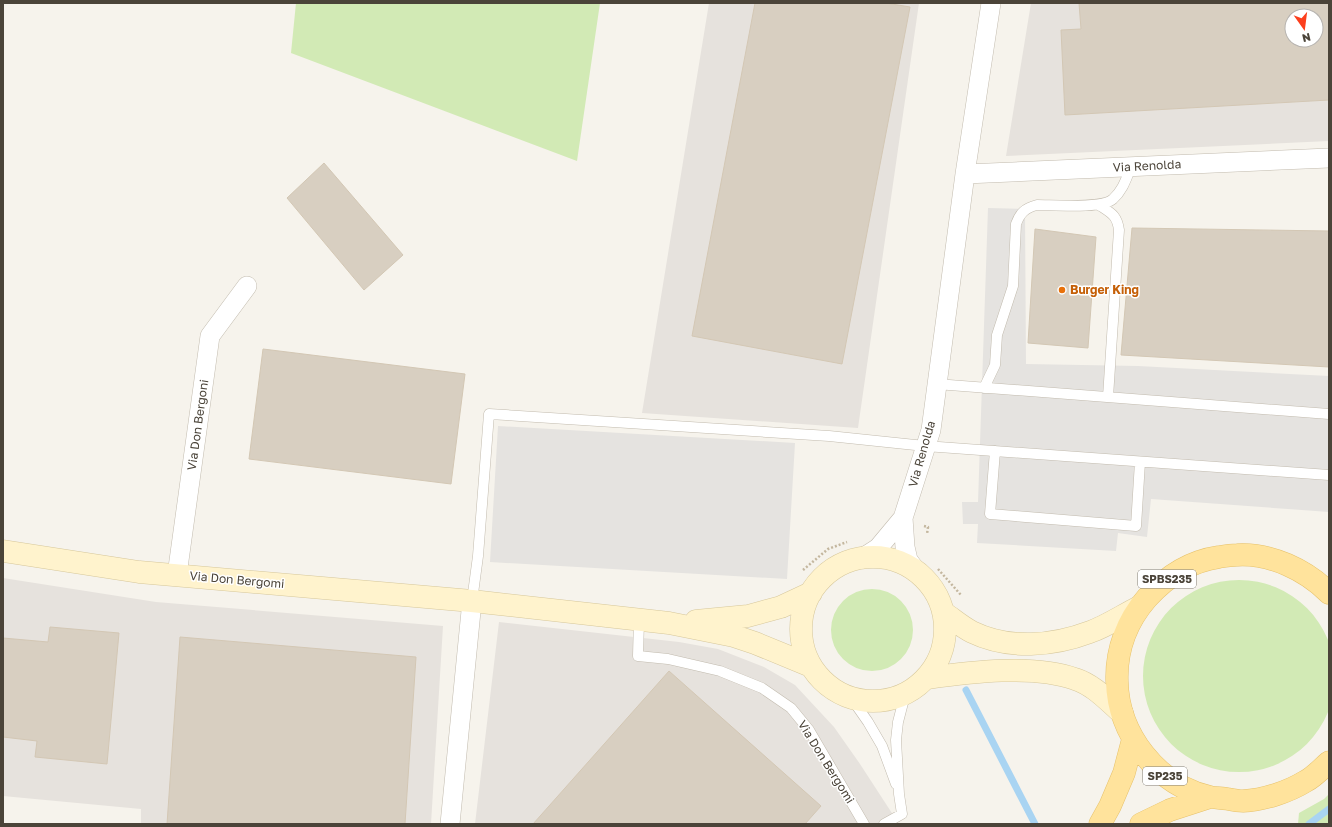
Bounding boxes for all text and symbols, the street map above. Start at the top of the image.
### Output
north arrow [1284,8,1324,48]
text: N [1301,31,1312,46]
street label: Via Renolda [1112,156,1182,175]
place label: Burger King [1070,282,1139,297]
marker: Burger King [1057,285,1067,295]
street label: Via Don Bergoni [184,378,211,471]
street label: Via Renolda [905,419,938,489]
street label: Via Don Bergomi [189,568,285,591]
road number: SPBS235 [1138,570,1196,588]
street label: Via Don Bergomi [795,717,858,806]
road number: SP235 [1143,767,1187,785]

